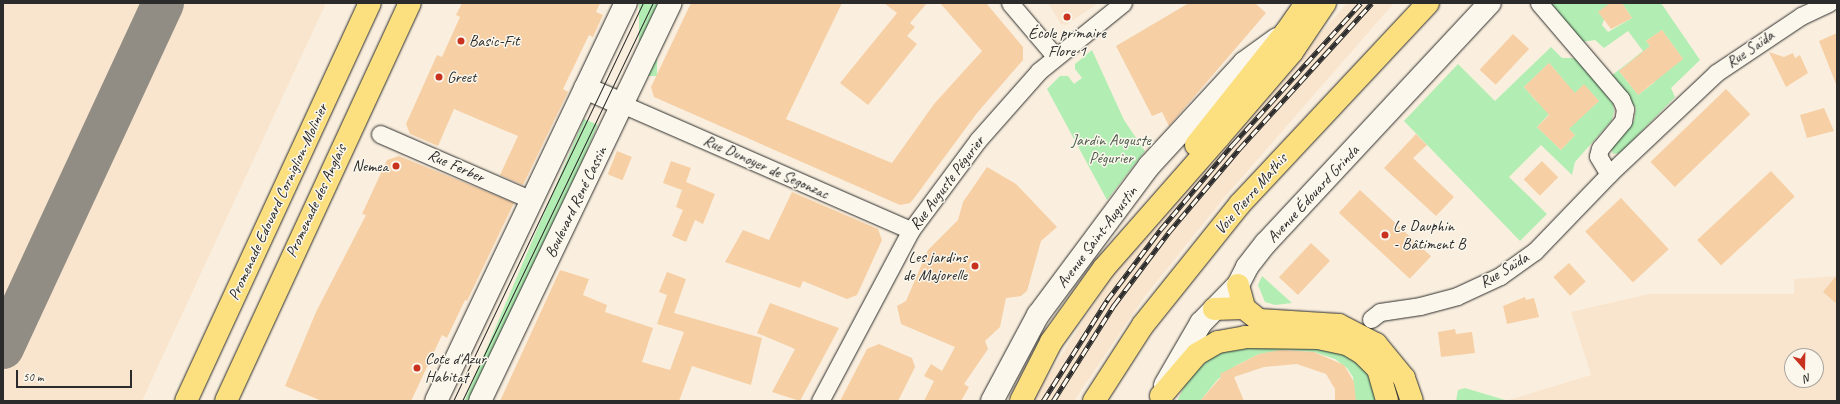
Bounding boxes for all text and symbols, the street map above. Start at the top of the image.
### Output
marker: École primaire Flore 1 [1062,12,1072,22]
place label: École primaire Flore 1 [1029,23,1105,61]
street label: Rue Saïda [1722,26,1778,72]
place label: Basic-Fit [469,31,519,51]
marker: Basic-Fit [456,36,466,46]
place label: Greet [447,67,476,87]
marker: Greet [434,72,444,82]
street label: Promenade Edouard Corniglion-Molinier [224,101,332,303]
park label: Jardin Auguste Pégurier [1071,130,1151,168]
street label: Rue Dunoyer de Segonzac [700,131,832,203]
street label: Rue Auguste Pégurier [906,132,988,234]
street label: Promenade des Anglais [281,141,351,261]
street label: Avenue Édouard Grinda [1263,141,1363,247]
street label: Boulevard René Cassin [541,143,611,261]
street label: Rue Ferber [425,145,487,187]
street label: Voie Pierre Mathis [1211,150,1291,238]
place label: Nemea [352,156,388,176]
marker: Nemea [391,161,401,171]
street label: Avenue Saint-Augustin [1053,182,1141,292]
place label: Le Dauphin - Bâtiment B [1393,216,1465,254]
marker: Le Dauphin - Bâtiment B [1380,230,1390,240]
place label: Les jardins de Majorelle [903,247,967,285]
street label: Rue Saïda [1476,248,1532,292]
marker: Les jardins de Majorelle [970,261,980,271]
north arrow [1784,348,1824,388]
place label: Cote d'Azur Habitat [425,349,486,387]
scale bar [18,362,134,388]
marker: Cote d'Azur Habitat [412,363,422,373]
text: 50 m [23,369,43,385]
text: N [1802,371,1813,386]

